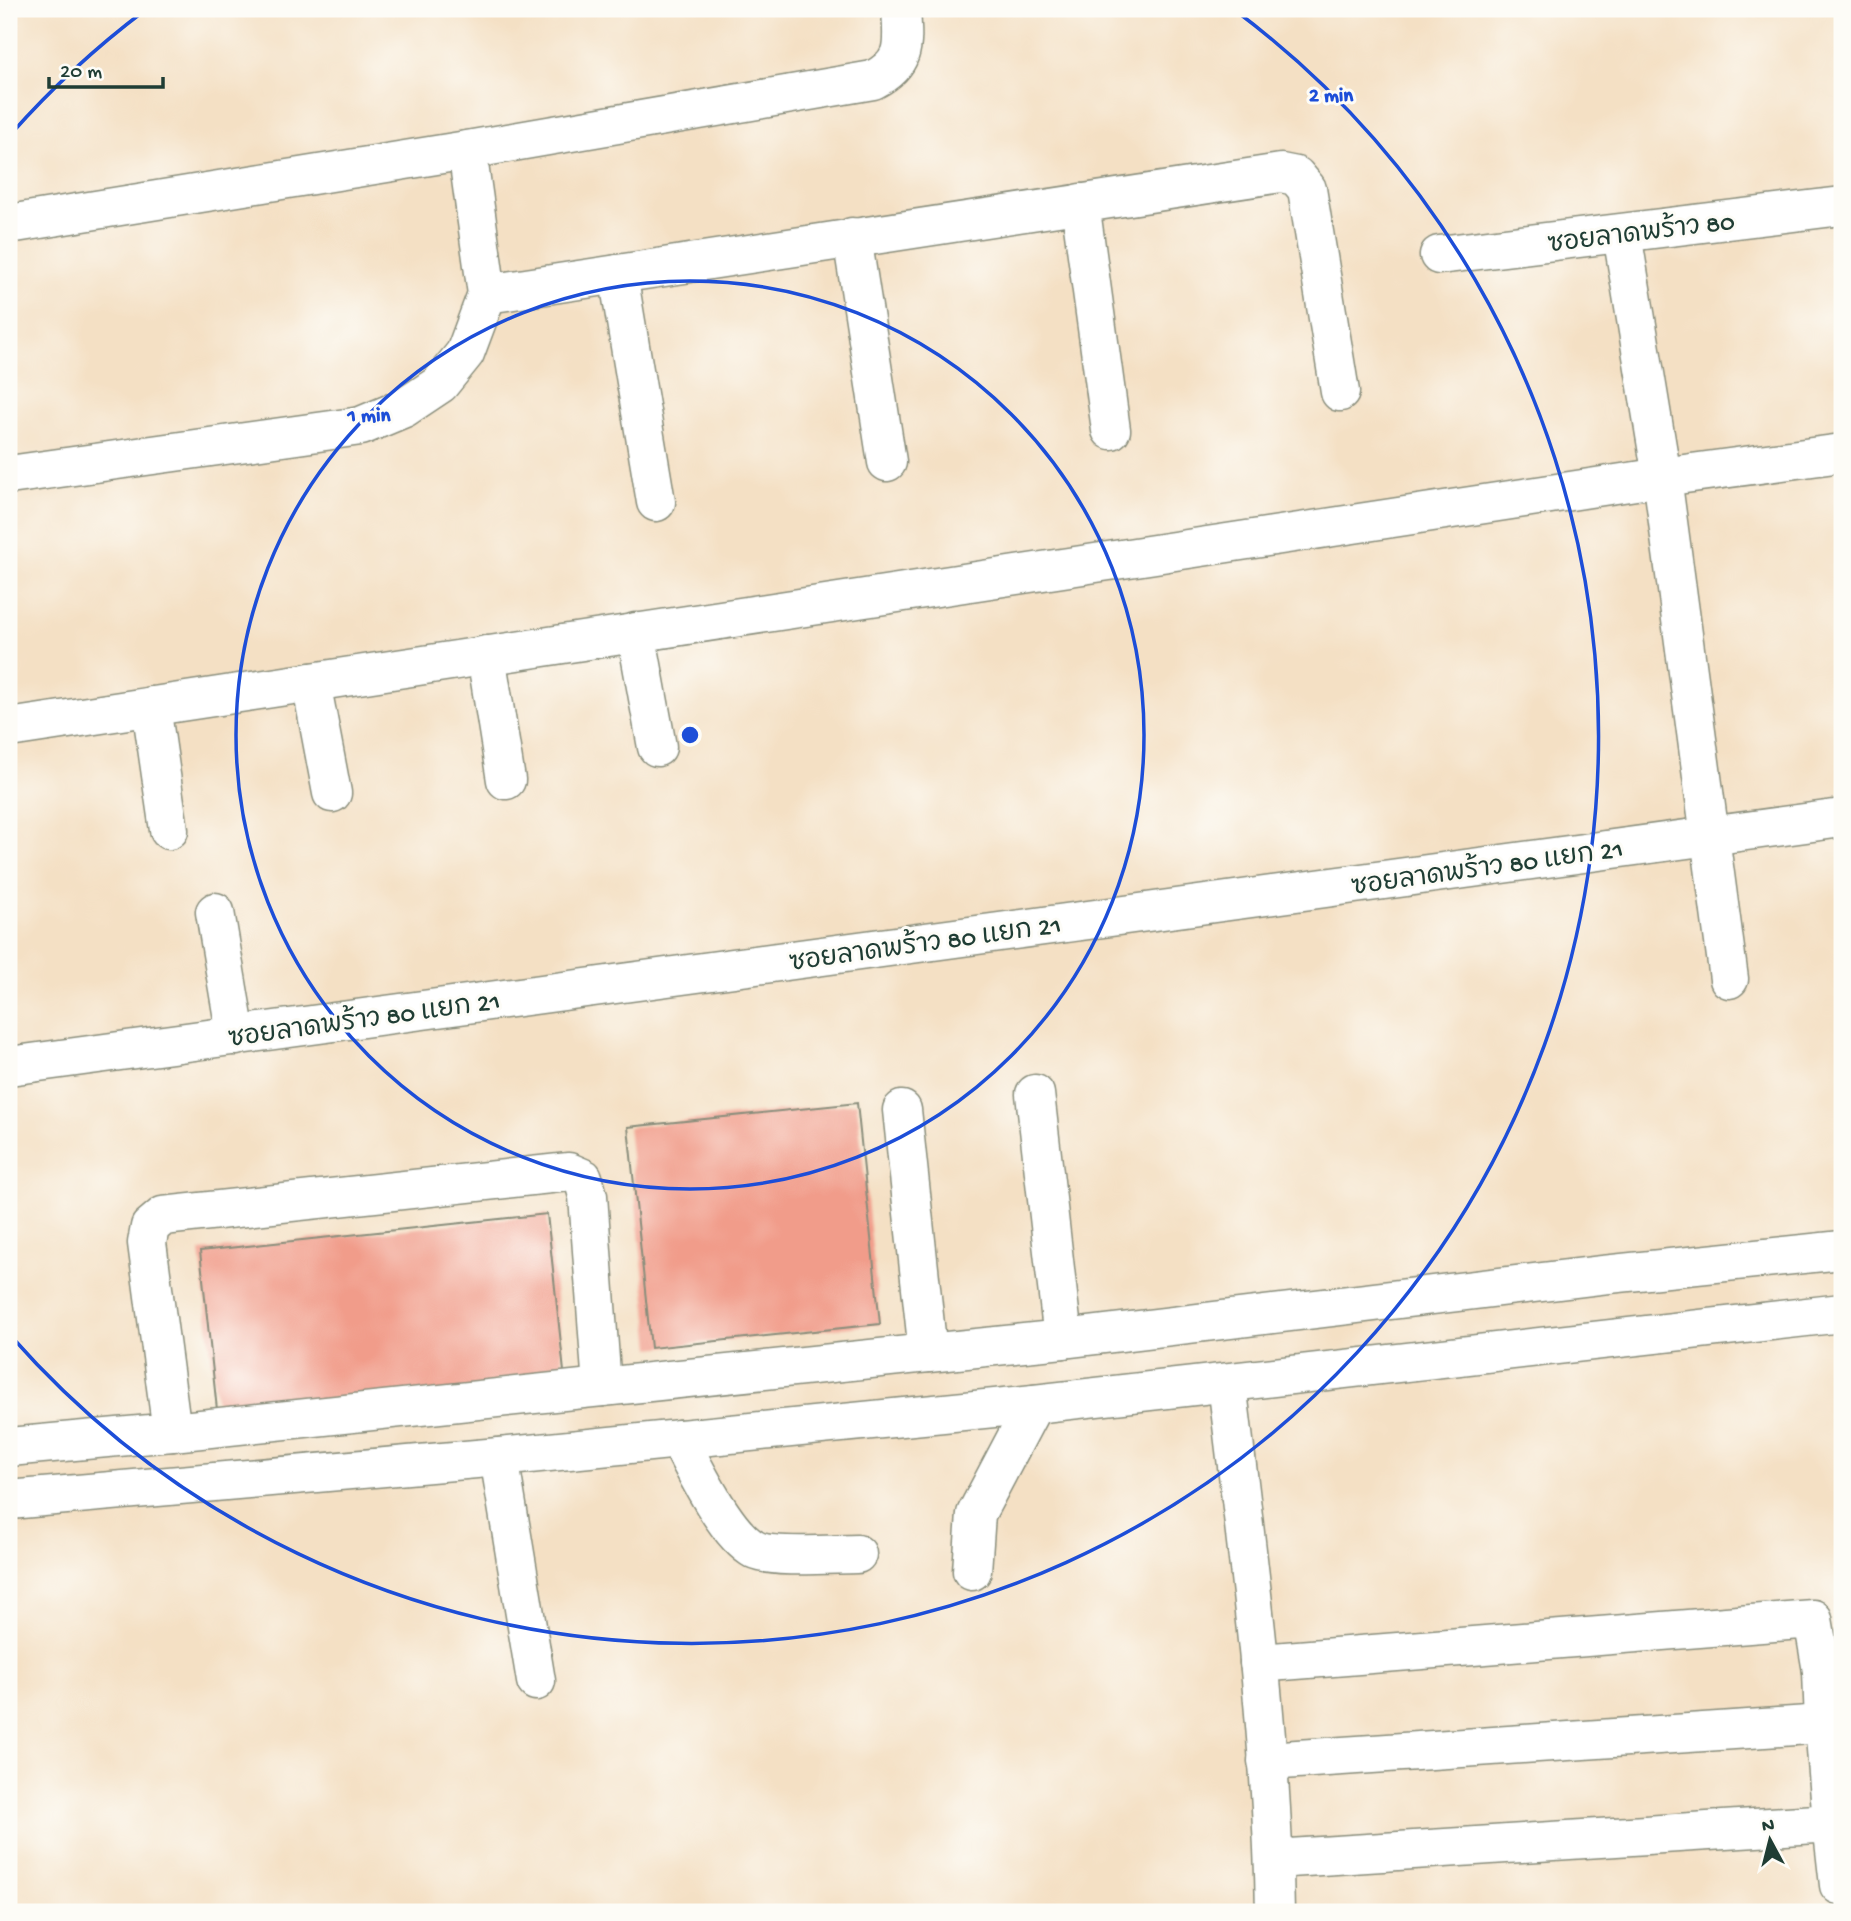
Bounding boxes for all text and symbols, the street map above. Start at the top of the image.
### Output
scale bar [49,46,163,90]
text: 20 m [60,61,102,86]
text: 2 min [1309,85,1354,110]
street label: ซอยลาดพร้าว 80 [1546,204,1737,262]
text: 1 min [347,405,391,430]
centre of rings [678,723,702,747]
street label: ซอยลาดพร้าว 80 แยก 21 [1349,831,1625,905]
street label: ซอยลาดพร้าว 80 แยก 21 [787,907,1063,981]
street label: ซอยลาดพร้าว 80 แยก 21 [226,983,502,1057]
north arrow [1736,1806,1806,1876]
text: N [1761,1814,1776,1839]

